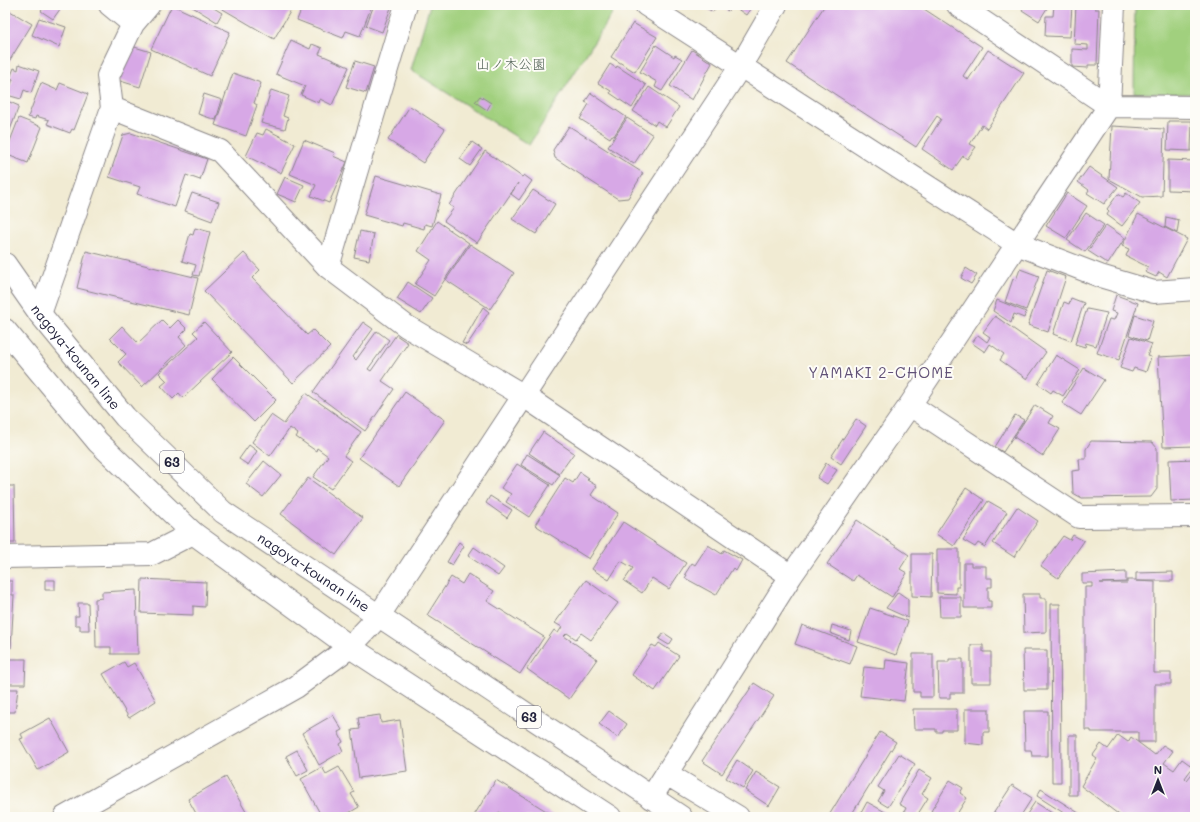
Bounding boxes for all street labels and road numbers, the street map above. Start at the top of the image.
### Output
street label: nagoya-kounan line [27,300,125,414]
road number: 63 [160,451,184,473]
street label: nagoya-kounan line [254,528,374,616]
road number: 63 [517,706,541,728]

